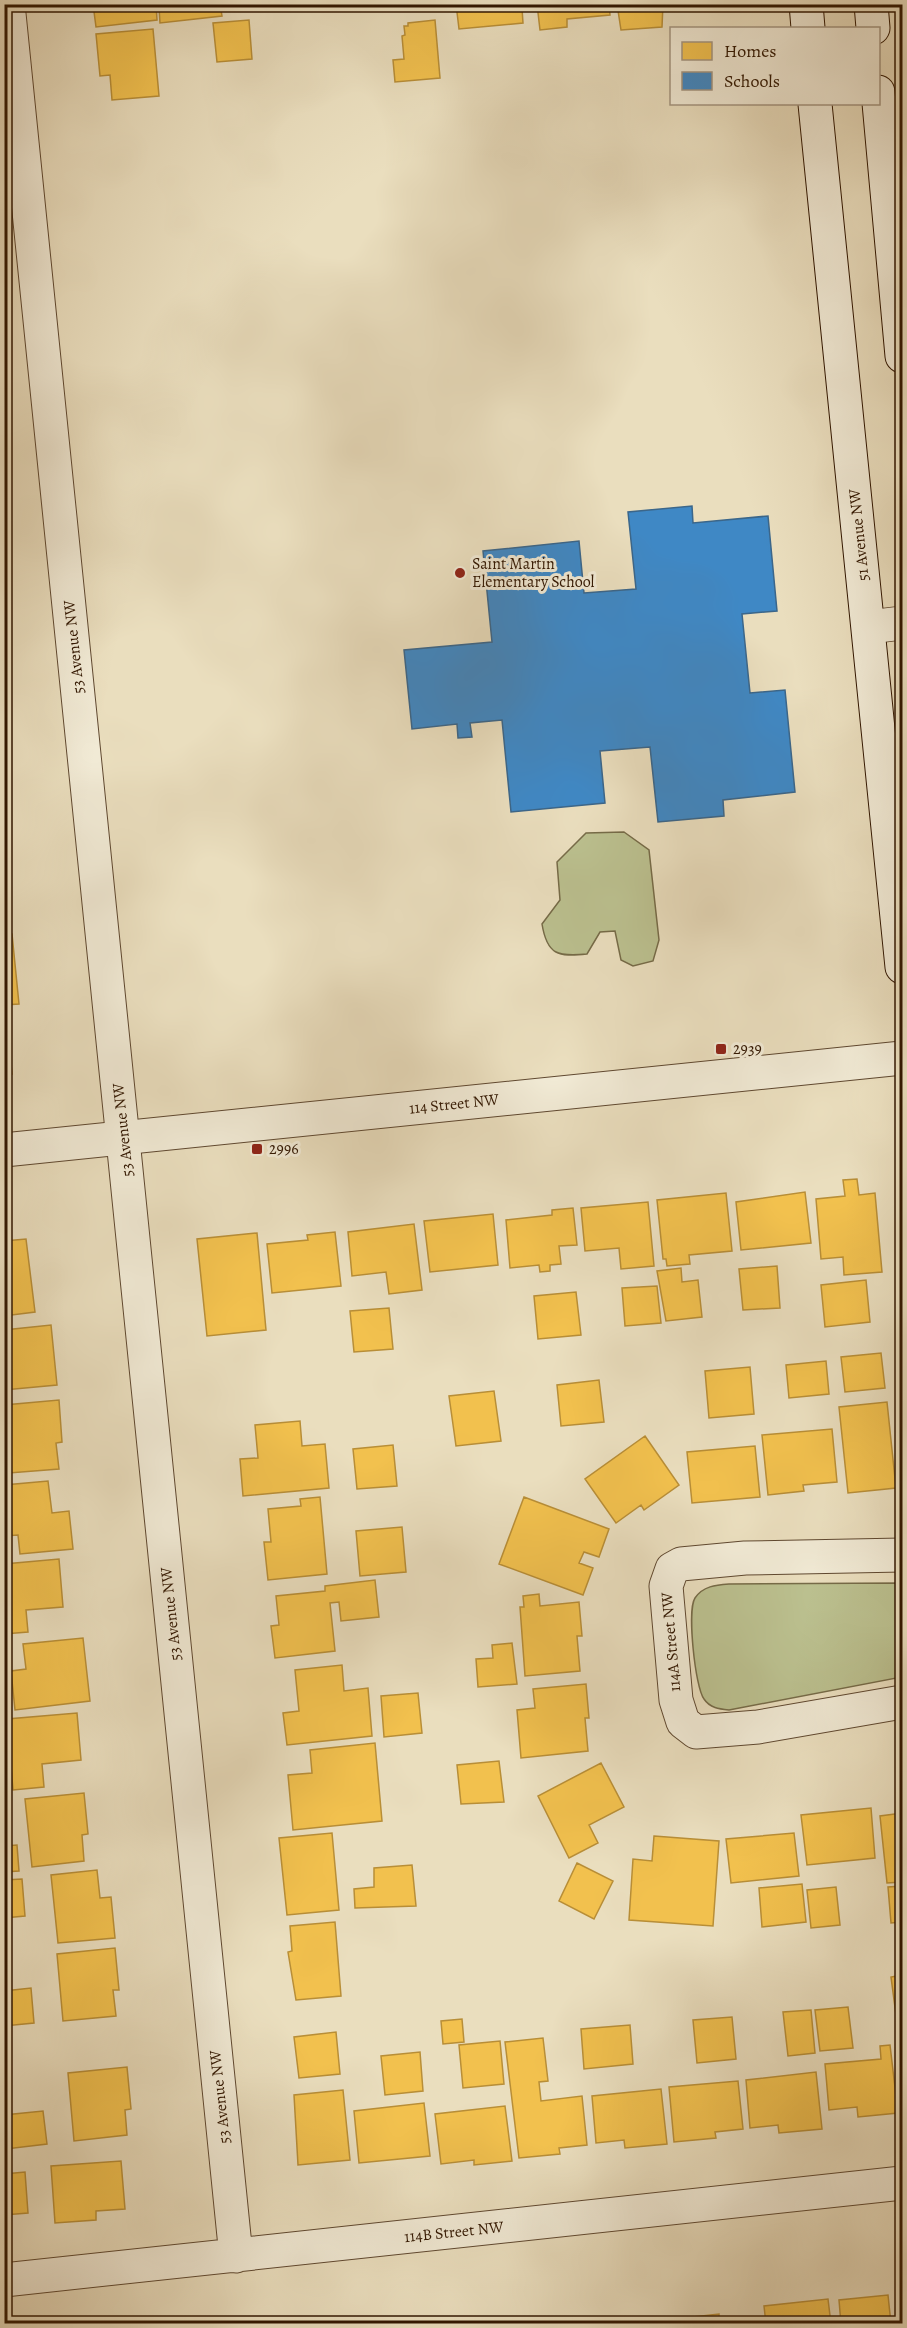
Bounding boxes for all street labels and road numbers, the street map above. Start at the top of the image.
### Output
street label: 51 Avenue NW [843,488,875,582]
street label: 53 Avenue NW [58,599,90,695]
street label: 53 Avenue NW [107,1082,139,1178]
street label: 114 Street NW [408,1088,500,1120]
street label: 53 Avenue NW [155,1566,187,1662]
street label: 114A Street NW [656,1591,686,1693]
street label: 53 Avenue NW [204,2049,236,2145]
street label: 114B Street NW [403,2216,505,2248]

